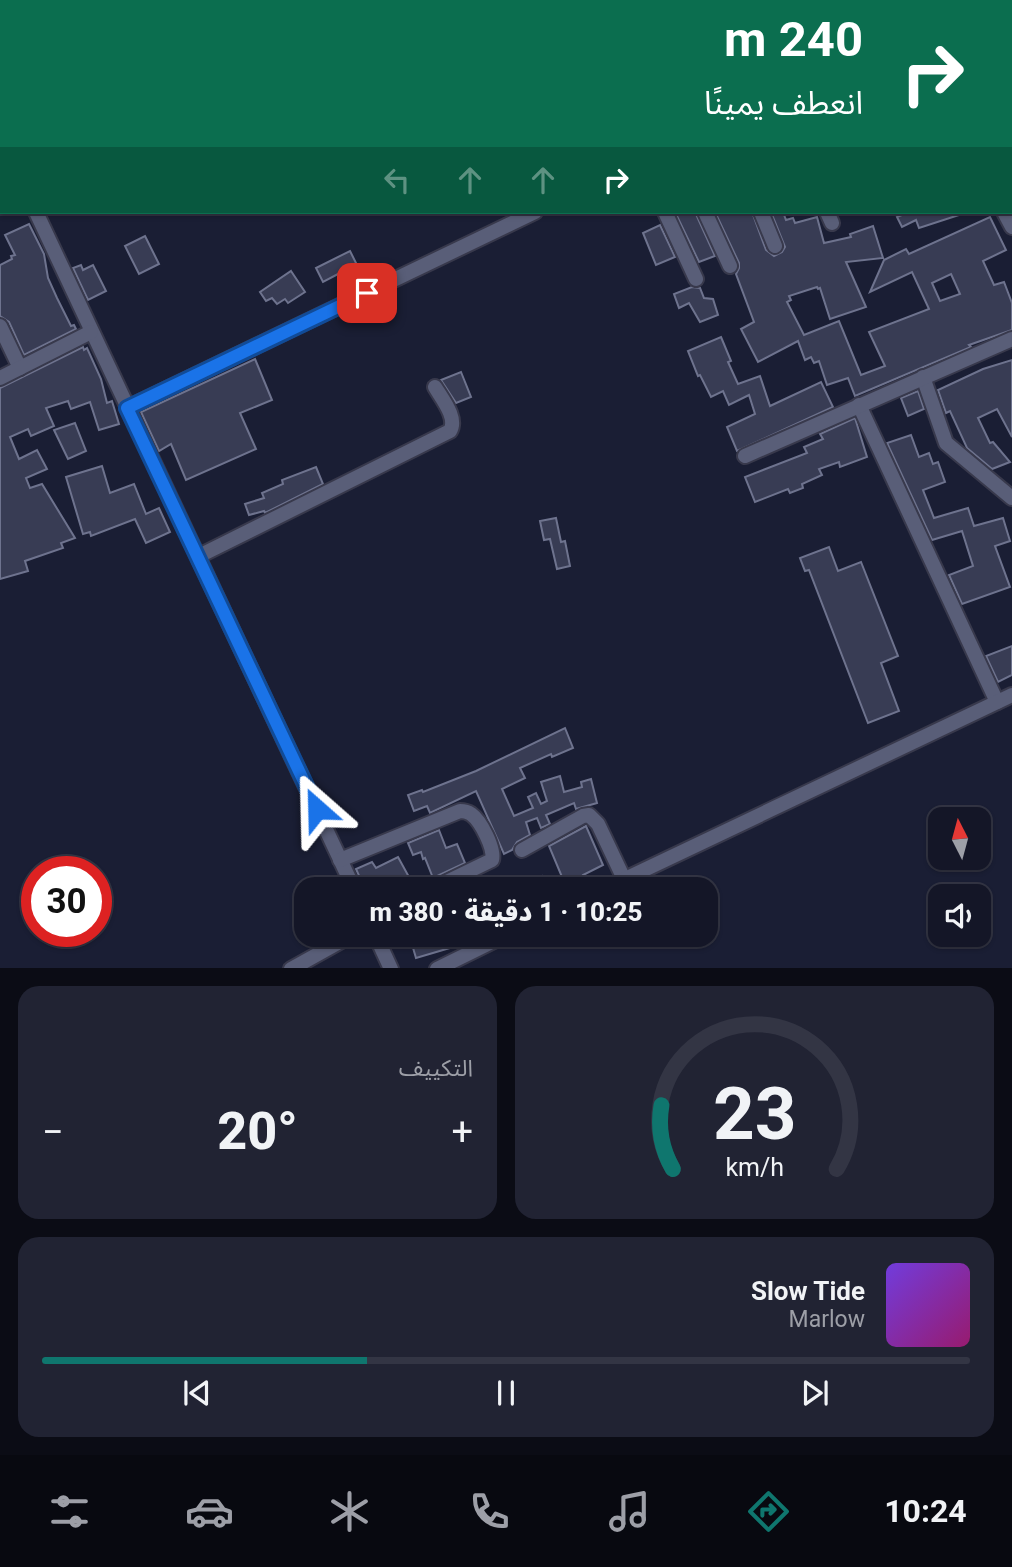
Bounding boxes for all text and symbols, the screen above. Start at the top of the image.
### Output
text: 240 m [724,11,863,68]
icon: right [887,28,978,119]
text: انعطف يمينًا [704,84,863,122]
icon: left [378,161,416,199]
icon: ahead [451,161,489,199]
icon: ahead [524,161,562,199]
icon: right [597,161,635,199]
pin [337,263,397,323]
icon: arrive [348,274,386,312]
position arrow [280,772,354,846]
north arrow [928,807,990,870]
map controls [928,807,991,947]
speed limit sign: 30 [21,856,112,947]
button: sound [928,884,991,947]
text: 10:25 · 1 دقيقة · 380 m [370,897,642,927]
text: التكييف [399,1055,473,1082]
text: 23 [713,1071,796,1157]
text: 20° [217,1101,298,1162]
text: − [42,1110,64,1154]
text: + [451,1110,473,1154]
text: km/h [725,1152,784,1181]
text: Slow Tide [751,1276,865,1306]
text: Marlow [789,1306,865,1333]
icon: previous [178,1374,216,1412]
icon: pause [487,1374,525,1412]
icon: next [796,1374,834,1412]
icon: filters [45,1487,94,1536]
icon: car [185,1487,234,1536]
icon: climate [325,1487,374,1536]
icon: phone [465,1487,514,1536]
icon: music [605,1487,654,1536]
icon: directions [744,1487,793,1536]
text: 10:24 [884,1492,967,1530]

